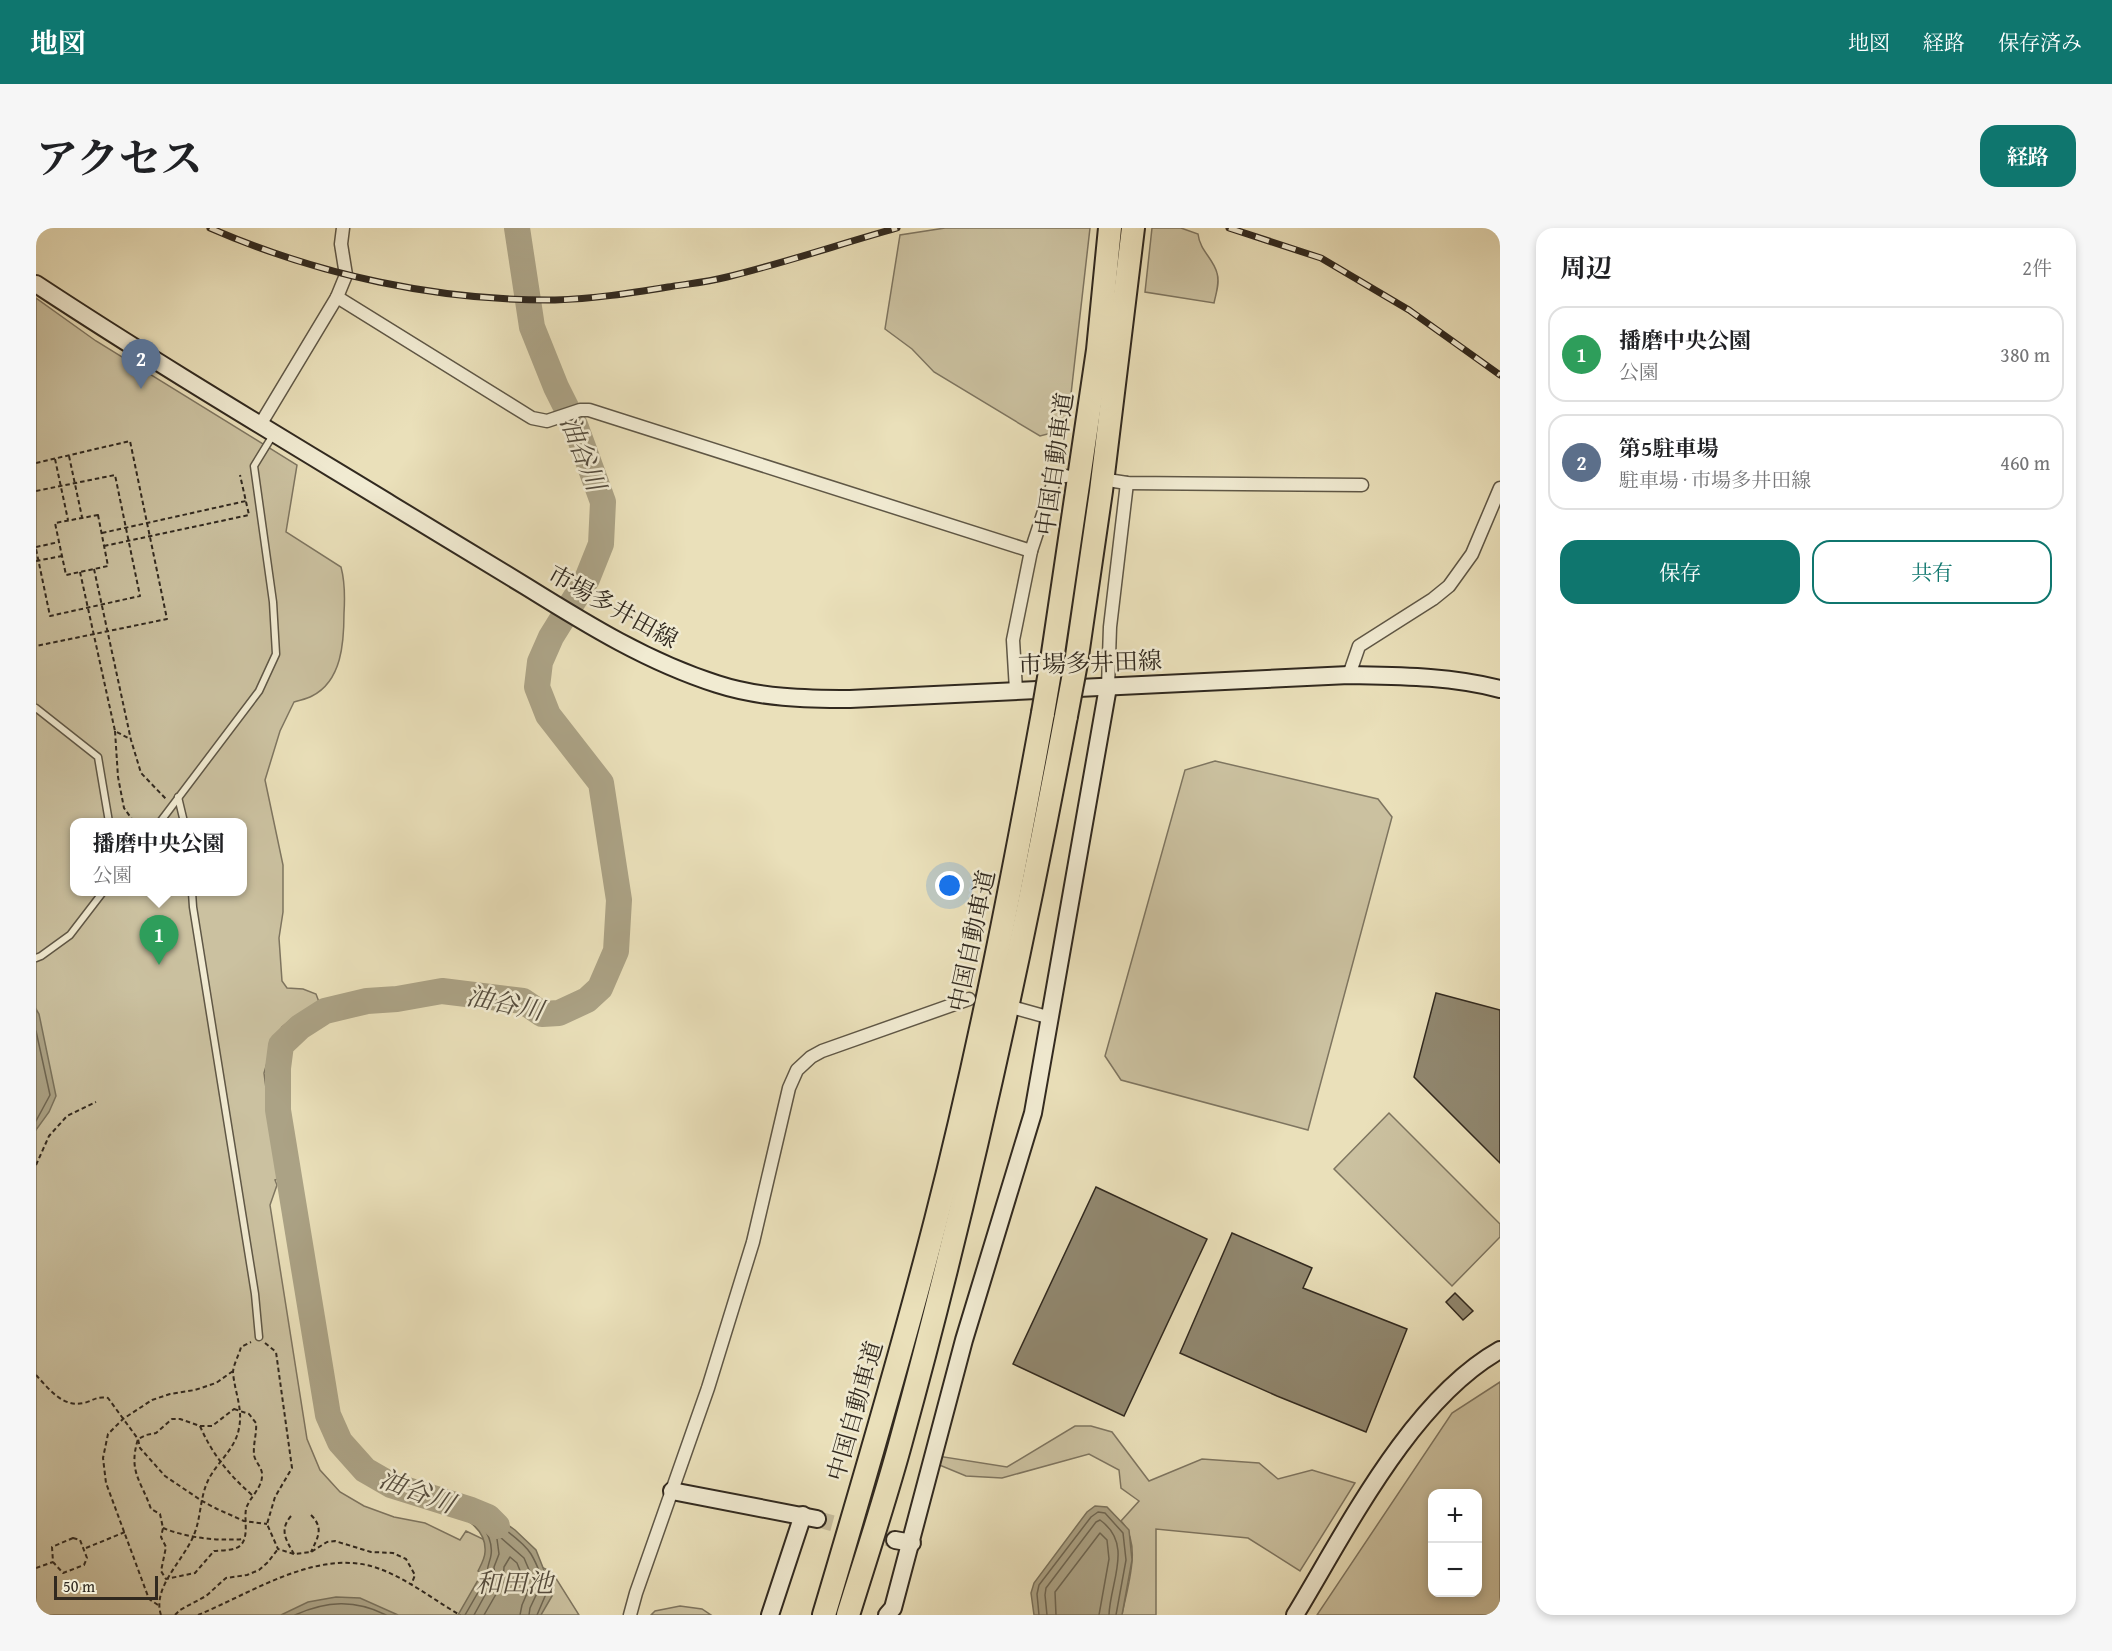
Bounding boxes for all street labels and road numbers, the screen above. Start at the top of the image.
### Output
street label: 中国自動車道 [1027,390,1082,538]
street label: 市場多井田線 [542,556,685,657]
street label: 市場多井田線 [1017,642,1163,683]
street label: 中国自動車道 [939,867,1004,1015]
street label: 中国自動車道 [818,1337,891,1485]

